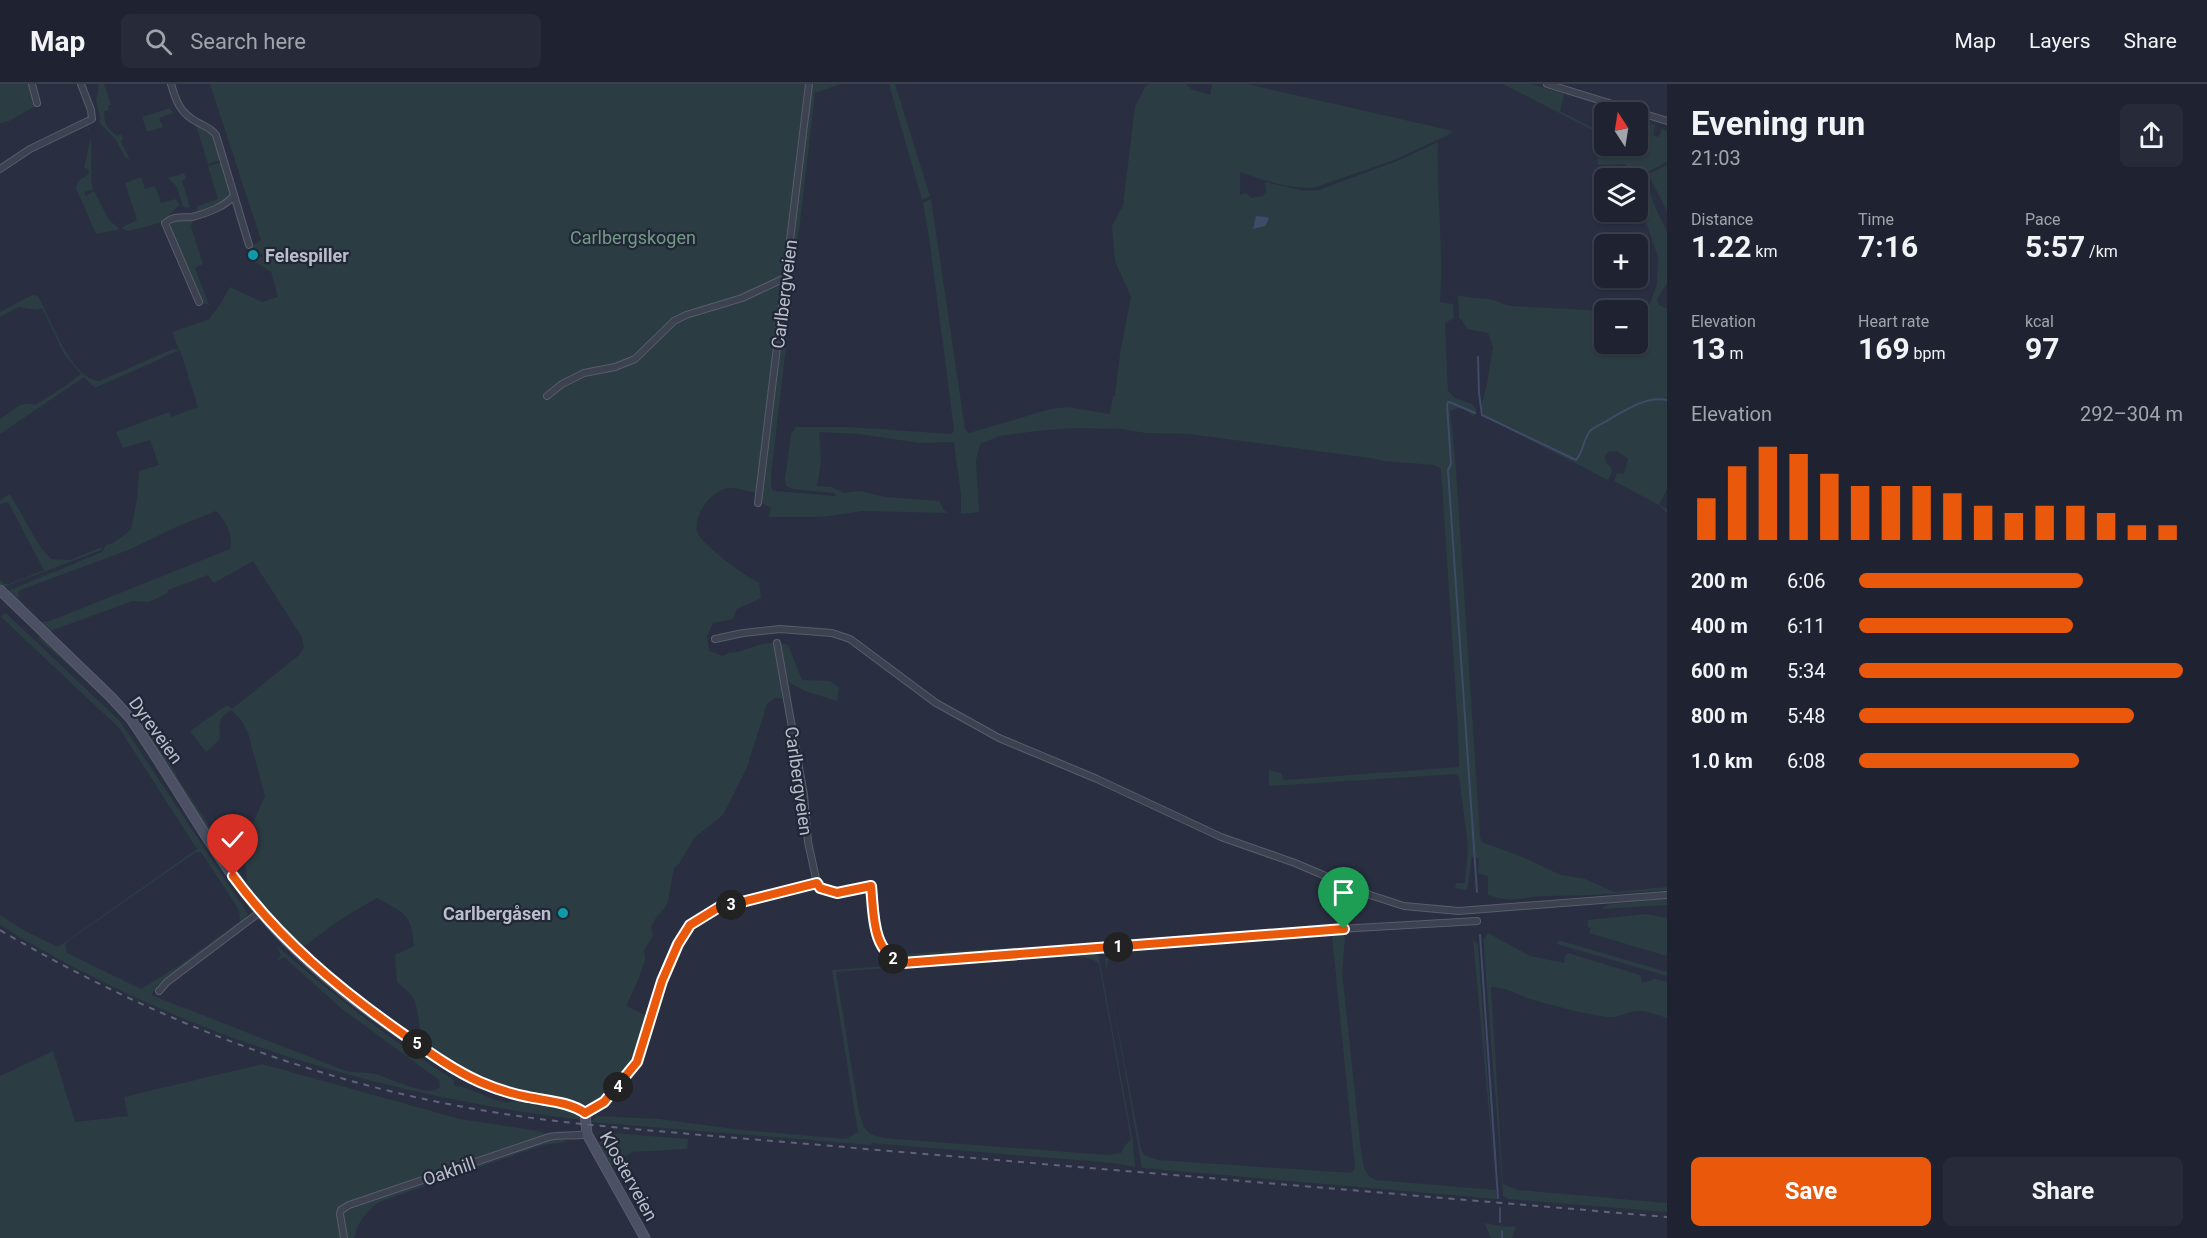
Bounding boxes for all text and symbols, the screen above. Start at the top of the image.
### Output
search box [121,14,541,68]
text: Map [30,25,85,58]
icon: search [142,25,175,58]
text: Search here [190,29,306,54]
text: Map [1954,29,1996,53]
text: Layers [2029,29,2090,53]
text: Share [2123,29,2177,53]
north arrow [1594,102,1648,156]
map controls [1594,102,1648,354]
text: Evening run [1691,104,1865,143]
button: share [2120,104,2183,167]
text: 21:03 [1691,146,1741,170]
button: layers [1594,168,1648,222]
text: Distance [1691,210,1753,229]
text: Time [1858,210,1894,229]
text: Pace [2025,210,2061,229]
park label: Carlbergskogen [570,227,696,248]
text: 1.22 [1691,229,1751,264]
text: 7:16 [1858,229,1918,264]
text: 5:57 [2025,229,2085,264]
button: + [1594,234,1648,288]
street label: Carlbergveien [767,238,801,350]
text: km [1751,242,1777,261]
text: /km [2085,242,2118,261]
place label: Felespiller [265,245,349,266]
marker: Felespiller [246,248,260,262]
button: − [1594,300,1648,354]
text: Elevation [1691,312,1756,331]
text: Heart rate [1858,312,1929,331]
text: kcal [2025,312,2054,331]
text: 13 [1691,331,1725,366]
text: 169 [1858,331,1910,366]
text: 97 [2025,331,2059,366]
text: m [1725,344,1743,363]
text: bpm [1910,344,1946,363]
text: Elevation [1691,402,1772,426]
text: 292–304 m [2080,402,2183,426]
text: 200 m [1691,569,1748,593]
text: 6:06 [1787,569,1826,593]
text: 400 m [1691,614,1748,638]
text: 6:11 [1787,614,1826,638]
text: 600 m [1691,659,1748,683]
text: 5:34 [1787,659,1826,683]
street label: Dyreveien [125,692,187,768]
text: 800 m [1691,704,1748,728]
text: 5:48 [1787,704,1826,728]
street label: Carlbergveien [781,725,817,837]
text: 1.0 km [1691,749,1753,773]
text: 6:08 [1787,749,1826,773]
pin [207,814,258,876]
icon: check [216,823,249,856]
pin [1318,867,1369,929]
icon: arrive [1327,876,1360,909]
pin: 3 [716,890,746,920]
text: 3 [726,895,736,914]
place label: Carlbergåsen [443,903,551,924]
marker: Carlbergåsen [556,906,570,920]
pin: 1 [1103,932,1133,962]
text: 1 [1113,937,1123,956]
pin: 2 [878,944,908,974]
text: 2 [888,949,898,968]
pin: 5 [402,1029,432,1059]
text: 5 [412,1034,422,1053]
pin: 4 [603,1072,633,1102]
text: 4 [613,1077,623,1096]
street label: Klosterveien [596,1128,662,1224]
street label: Oakhill [420,1152,478,1190]
button: Save [1691,1157,1931,1226]
button: Share [1943,1157,2183,1226]

